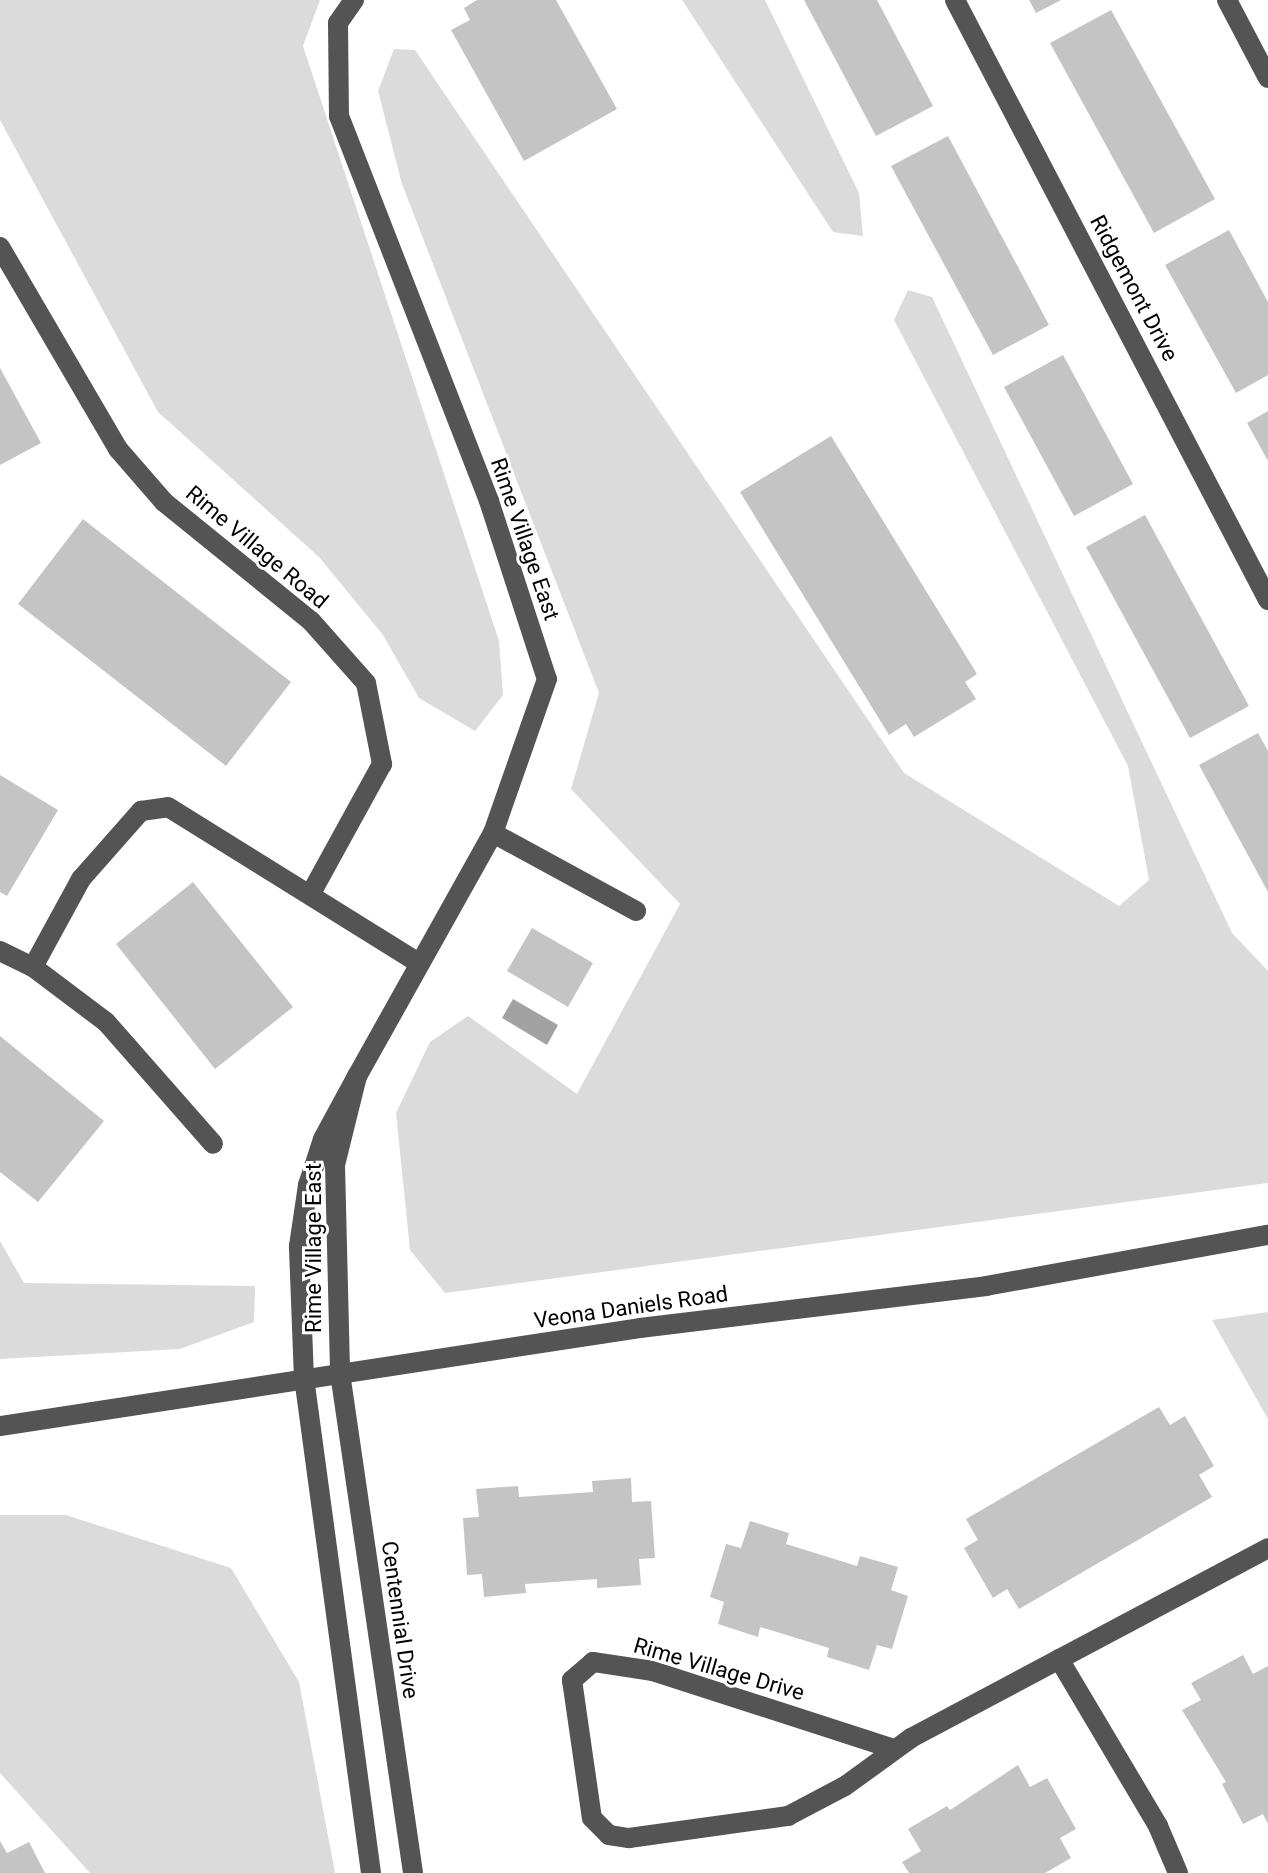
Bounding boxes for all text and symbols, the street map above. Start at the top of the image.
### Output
street label: Ridgemont Drive [1084,211,1184,365]
street label: Rime Village East [485,454,565,624]
street label: Rime Village Road [181,480,333,614]
street label: Rime Village East [301,1163,327,1333]
street label: Veona Daniels Road [532,1280,730,1334]
street label: Centennial Drive [376,1540,424,1700]
street label: Rime Village Drive [631,1632,807,1706]

